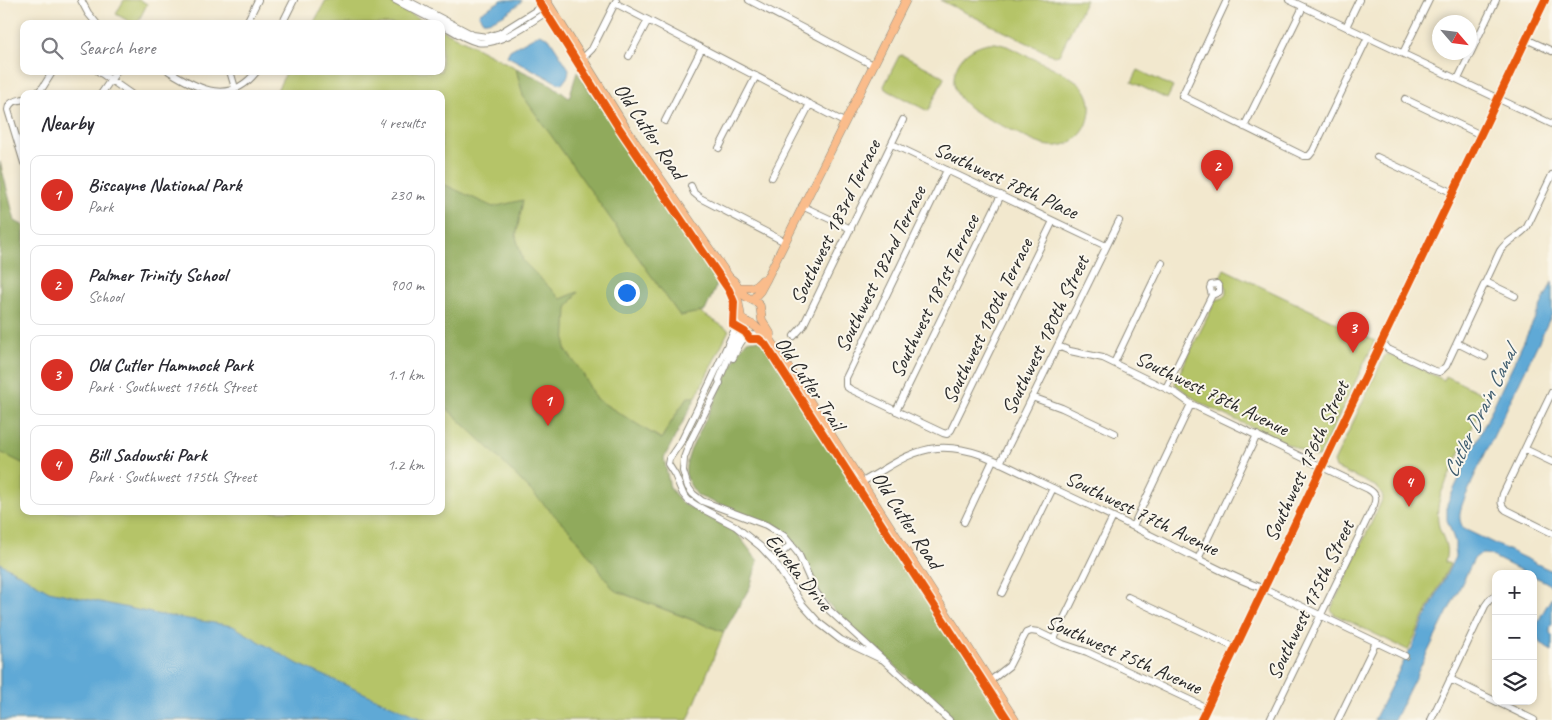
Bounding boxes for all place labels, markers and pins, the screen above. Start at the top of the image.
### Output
pin: 2 [1201,150,1233,191]
pin: 3 [1337,312,1369,353]
pin: 1 [532,385,564,426]
pin: 4 [1393,466,1425,507]

